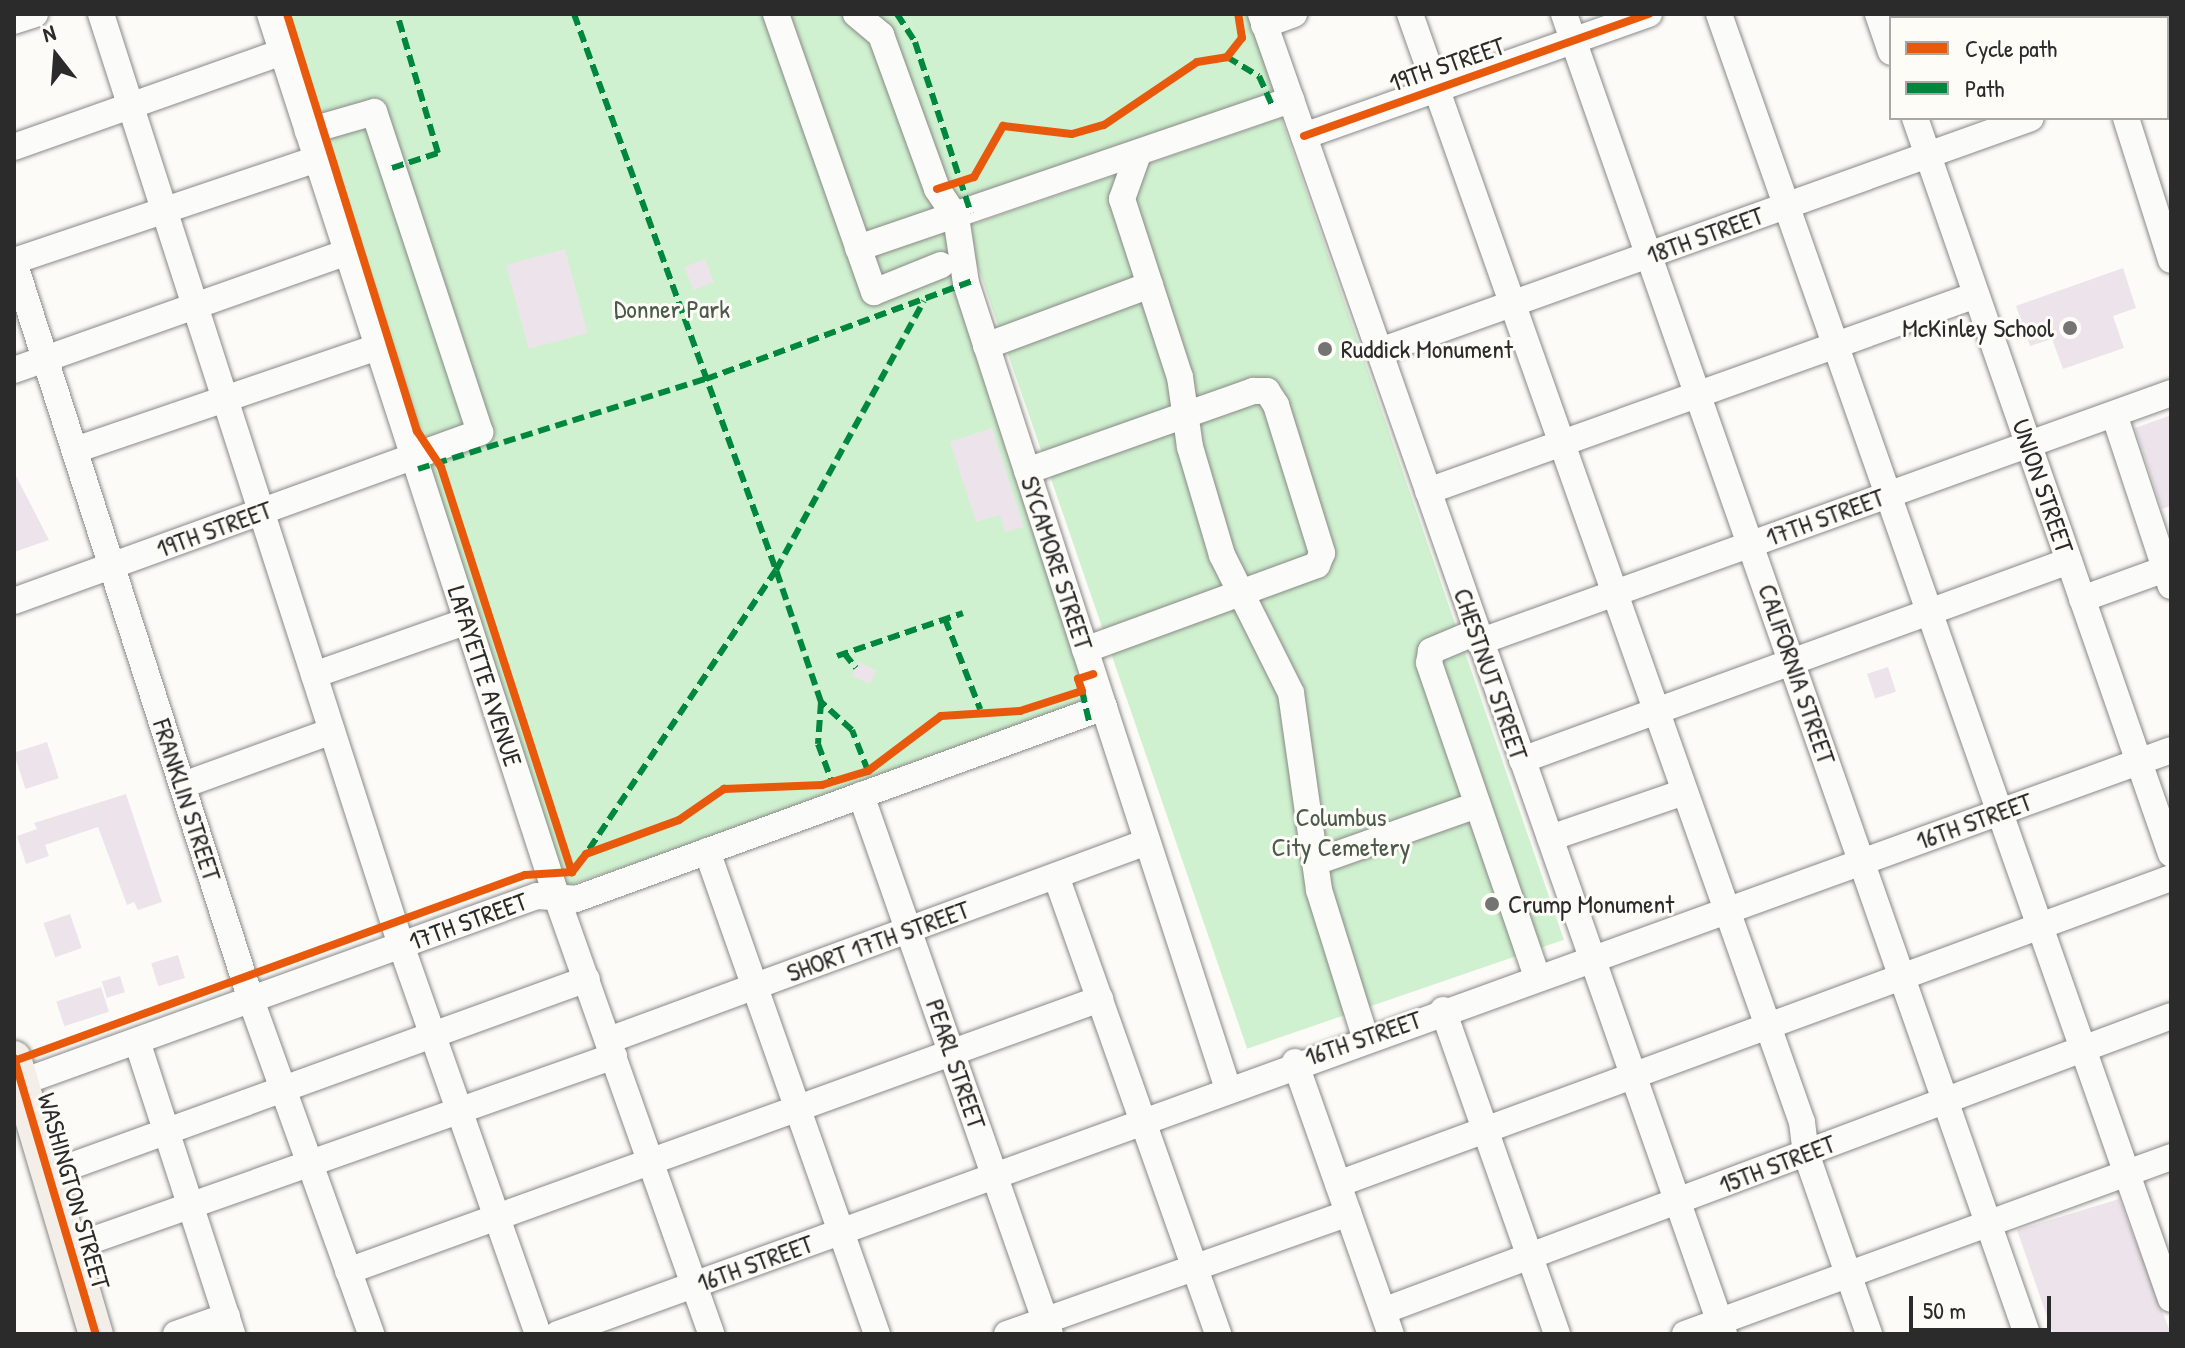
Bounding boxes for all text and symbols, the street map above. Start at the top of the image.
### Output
north arrow [16,16,96,96]
legend [1889,16,2169,120]
text: N [39,17,59,49]
street label: 19TH STREET [1385,30,1509,98]
text: Cycle path [1965,32,2057,64]
text: Path [1965,72,2004,104]
street label: 18TH STREET [1642,199,1768,271]
park label: Donner Park [614,293,730,325]
place label: McKinley School [1902,312,2054,344]
marker: McKinley School [2061,319,2079,337]
place label: Ruddick Monument [1341,333,1513,365]
marker: Ruddick Monument [1316,340,1334,358]
street label: UNION STREET [2006,415,2080,557]
street label: SYCAMORE STREET [1014,472,1100,654]
street label: 17TH STREET [1762,481,1888,553]
street label: 19TH STREET [152,494,276,564]
street label: CALIFORNIA STREET [1752,580,1842,768]
street label: LAFAYETTE AVENUE [441,582,529,770]
street label: CHESTNUT STREET [1447,584,1535,764]
street label: FRANKLIN STREET [146,715,228,885]
street label: 16TH STREET [1912,786,2036,856]
park label: Columbus City Cemetery [1272,801,1410,862]
street label: 17TH STREET [405,885,531,957]
place label: Crump Monument [1508,888,1674,920]
street label: SHORT 17TH STREET [782,893,974,989]
marker: Crump Monument [1483,895,1501,913]
street label: PEARL STREET [919,995,993,1133]
street label: 16TH STREET [1301,1004,1425,1072]
street label: WASHINGTON STREET [31,1089,117,1293]
street label: 15TH STREET [1715,1128,1839,1200]
street label: 16TH STREET [693,1228,817,1298]
scale bar [1913,1280,2055,1330]
text: 50 m [1923,1294,1966,1326]

